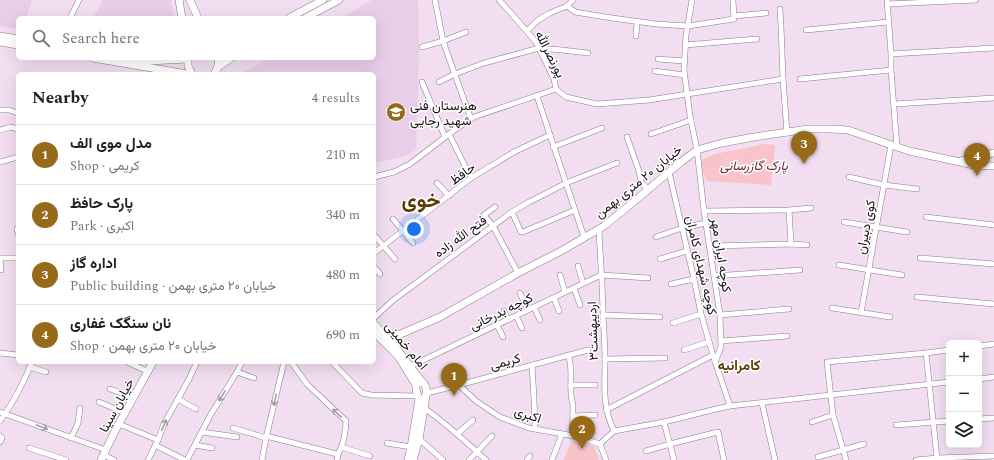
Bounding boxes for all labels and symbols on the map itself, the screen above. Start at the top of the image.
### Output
street label: پورنصرالله [530,27,571,82]
place label: هنرستان فنی شهید رجایی [410,96,477,131]
school or university icon: هنرستان فنی شهید رجایی [385,101,407,123]
pin: 3 [791,131,817,164]
street label: خیابان ۲۰ متری بهمن [590,140,687,223]
pin: 4 [964,143,990,176]
park label: پارک گازرسانی [720,156,789,176]
street label: حافظ [445,157,480,190]
district label: خوی [402,185,440,217]
street label: کوی دبیران [851,198,881,256]
street label: فتح الله زاده [430,211,491,263]
street label: کوچه شهدای کامران [680,214,722,317]
street label: کوچه ایران مهر [705,215,737,294]
your location [404,219,424,239]
street label: کوچه بدرخانی [466,288,537,336]
street label: اردیبهشت۳ [582,301,604,361]
street label: امام خمینی [380,317,433,374]
street label: کریمی [488,348,523,376]
district label: کامرانیه [718,355,760,376]
pin: 1 [441,363,467,396]
street label: خیابان سینا [94,375,140,436]
one-way arrow [218,390,226,402]
one-way arrow [270,393,278,406]
street label: اکبری [512,401,544,429]
one-way arrow [332,408,342,417]
pin: 2 [569,416,595,449]
one-way arrow [161,419,169,431]
one-way arrow [35,424,48,431]

